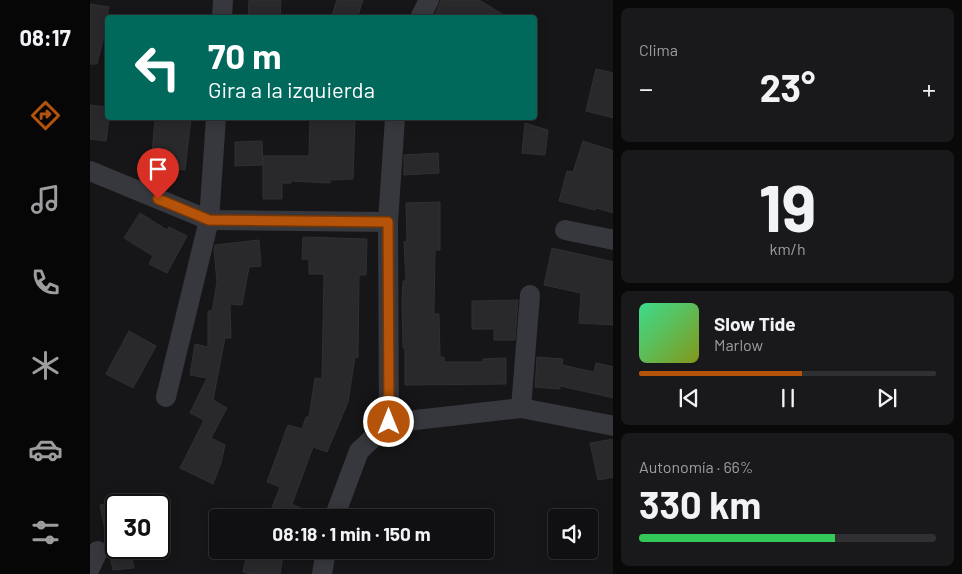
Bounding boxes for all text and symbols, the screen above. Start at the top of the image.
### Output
text: 08:17 [19,24,71,50]
text: 70 m [208,34,282,76]
icon: left [125,35,190,100]
text: Clima [639,40,678,59]
text: 23° [760,64,815,110]
text: − [639,71,653,105]
text: + [922,71,936,105]
text: Gira a la izquierda [208,76,375,102]
icon: directions [28,98,63,133]
pin [137,148,179,199]
icon: arrive [144,155,172,183]
text: 19 [759,167,816,245]
icon: music [28,182,63,217]
text: km/h [769,239,806,258]
icon: phone [28,265,63,300]
text: Slow Tide [714,312,796,335]
text: Marlow [714,335,763,354]
icon: climate [28,348,63,383]
icon: previous [675,384,703,412]
icon: pause [774,384,802,412]
icon: next [873,384,901,412]
position arrow [362,395,414,447]
icon: car [28,432,63,467]
text: Autonomía · 66% [639,457,753,476]
text: 330 km [639,481,761,527]
speed limit sign: 30 [105,494,170,559]
map controls [548,509,598,559]
button: sound [548,509,598,559]
icon: filters [28,515,63,550]
text: 08:18 · 1 min · 150 m [272,522,431,545]

